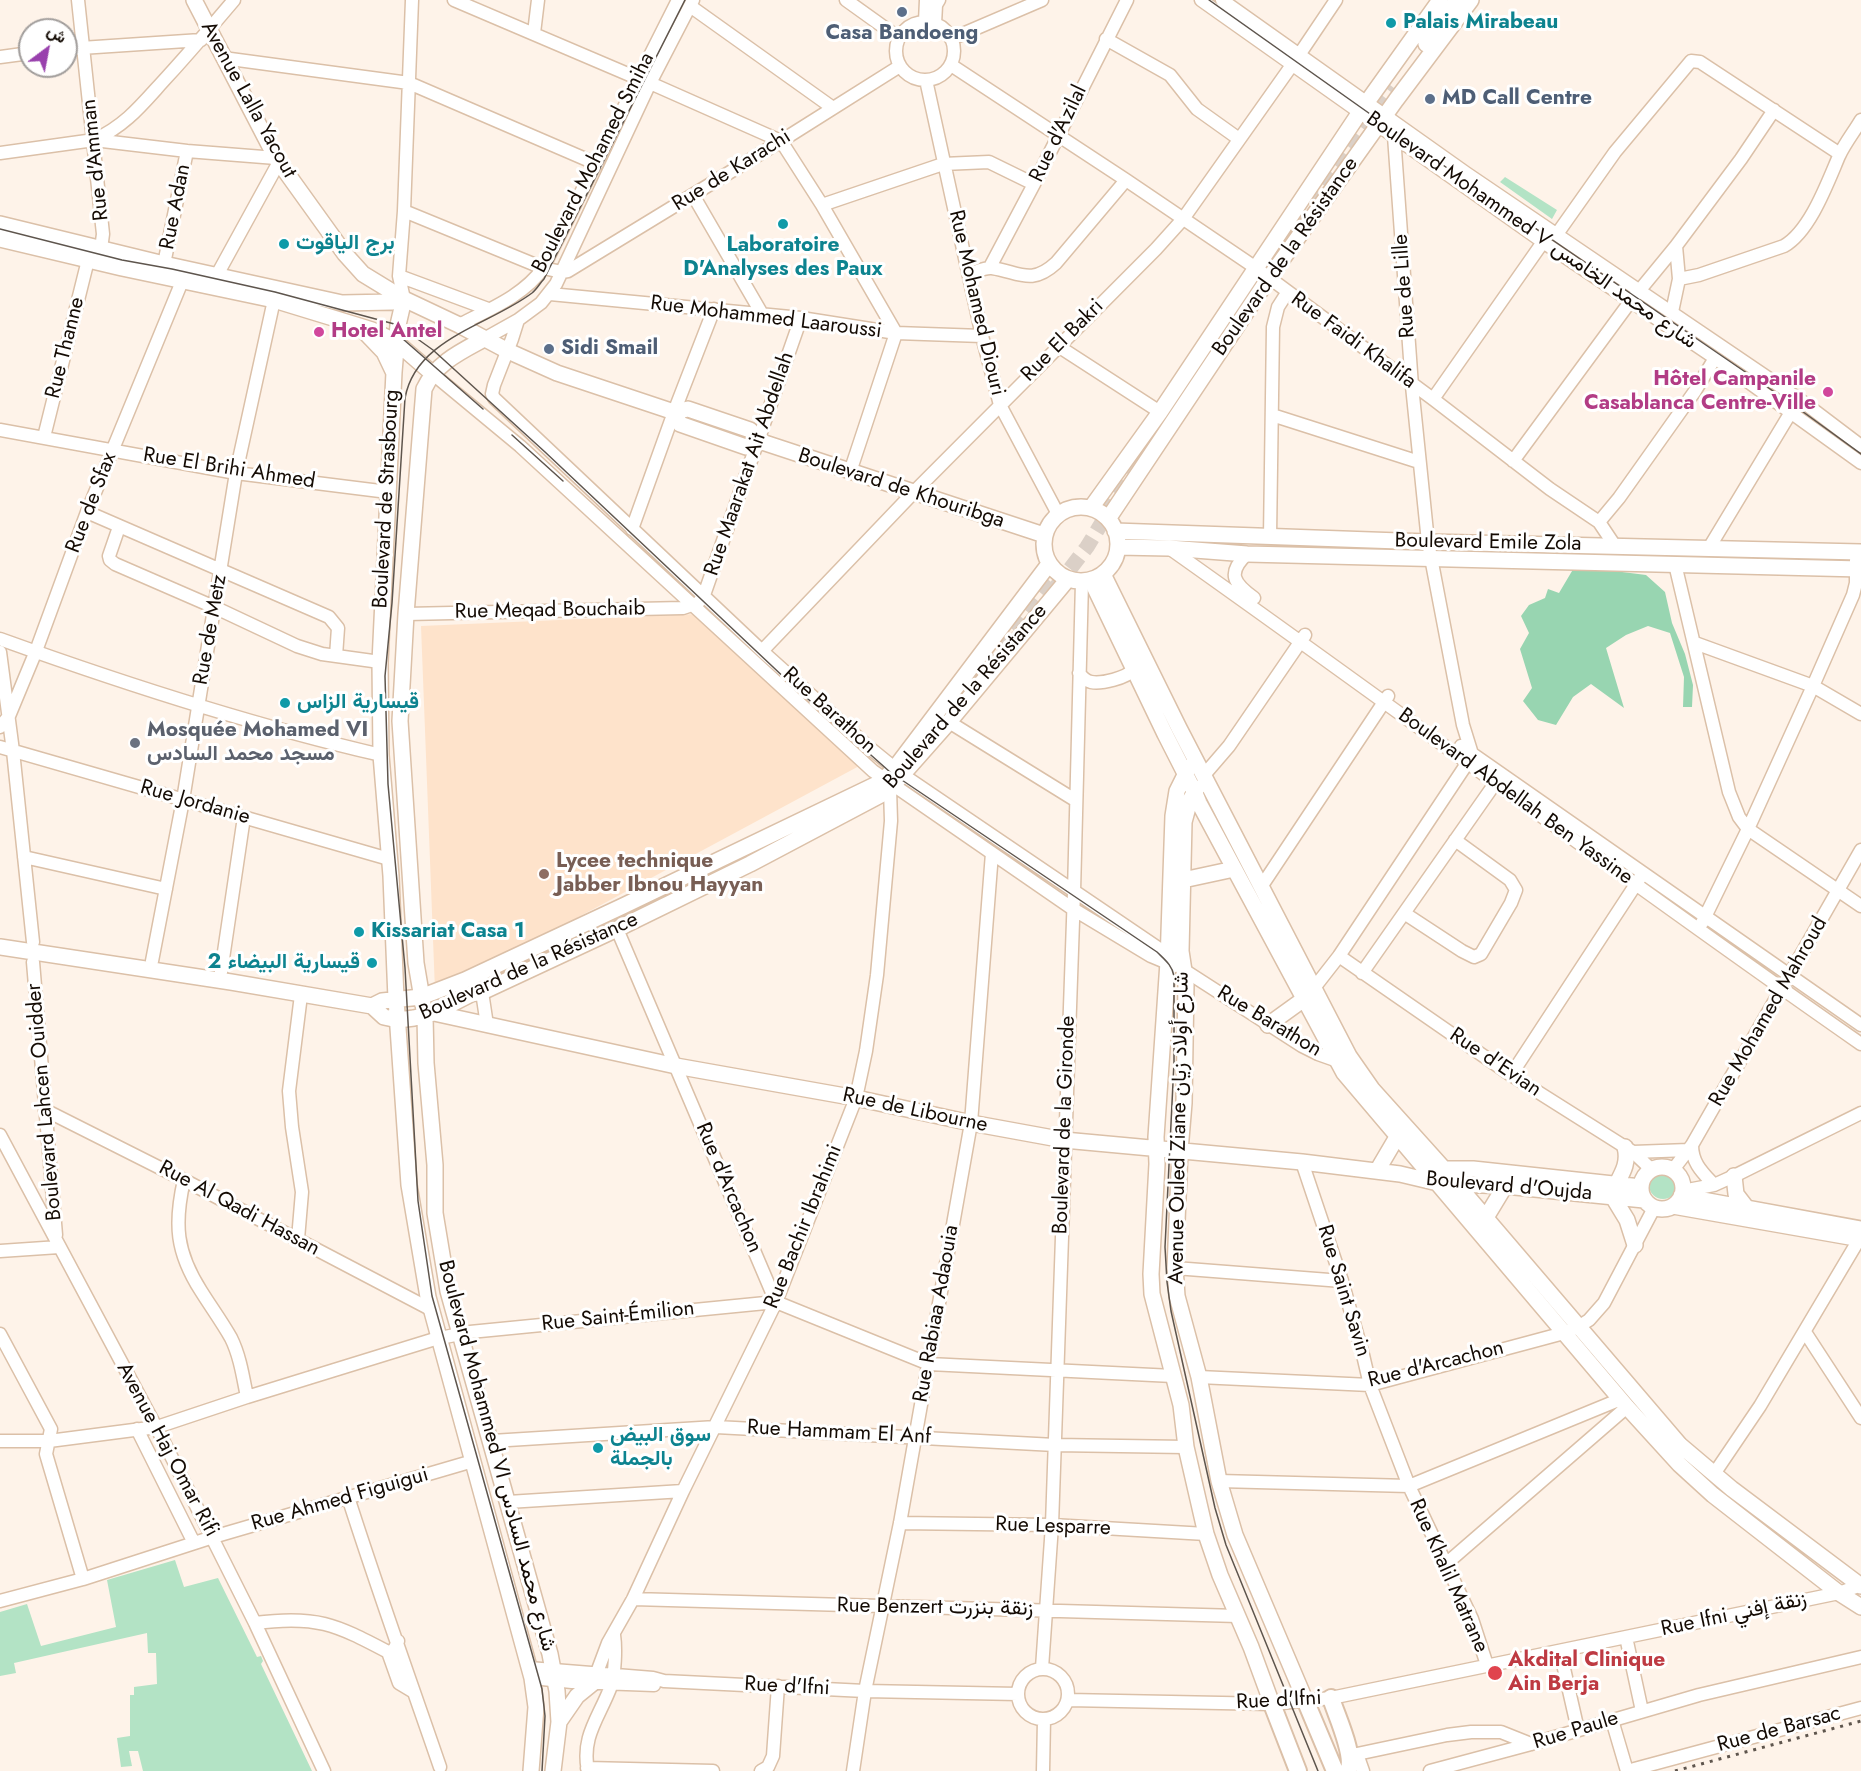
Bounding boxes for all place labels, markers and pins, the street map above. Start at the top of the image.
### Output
marker: Casa Bandoeng [895,5,909,19]
place label: Palais Mirabeau [1403,10,1558,36]
marker: Palais Mirabeau [1384,16,1398,30]
place label: Casa Bandoeng [826,21,978,47]
place label: MD Call Centre [1442,86,1592,112]
marker: MD Call Centre [1423,92,1437,106]
marker: Laboratoire D'Analyses des Paux [776,217,790,231]
place label: برج الياقوت [296,231,395,257]
place label: Laboratoire D'Analyses des Paux [683,233,883,283]
marker: برج الياقوت [277,237,291,251]
place label: Hotel Antel [331,319,442,345]
marker: Hotel Antel [312,325,326,339]
place label: Sidi Smail [561,336,658,362]
marker: Sidi Smail [542,342,556,356]
place label: Hôtel Campanile Casablanca Centre-Ville [1584,367,1816,417]
marker: Hôtel Campanile Casablanca Centre-Ville [1821,385,1835,399]
place label: قيسارية الزاس [297,690,419,716]
marker: قيسارية الزاس [278,696,292,710]
place label: Mosquée Mohamed VI مسجد محمد السادس [147,718,368,768]
marker: Mosquée Mohamed VI مسجد محمد السادس [128,736,142,750]
place label: Lycee technique Jabber Ibnou Hayyan [556,849,763,899]
marker: Lycee technique Jabber Ibnou Hayyan [537,867,551,881]
place label: Kissariat Casa 1 [371,919,525,945]
marker: Kissariat Casa 1 [352,925,366,939]
place label: قيسارية البيضاء 2 [208,950,360,976]
marker: قيسارية البيضاء 2 [365,956,379,970]
place label: سوق البيض بالجملة [610,1423,711,1473]
marker: سوق البيض بالجملة [591,1441,605,1455]
place label: Akdital Clinique Ain Berja [1508,1648,1665,1698]
marker: Akdital Clinique Ain Berja [1486,1664,1504,1682]

